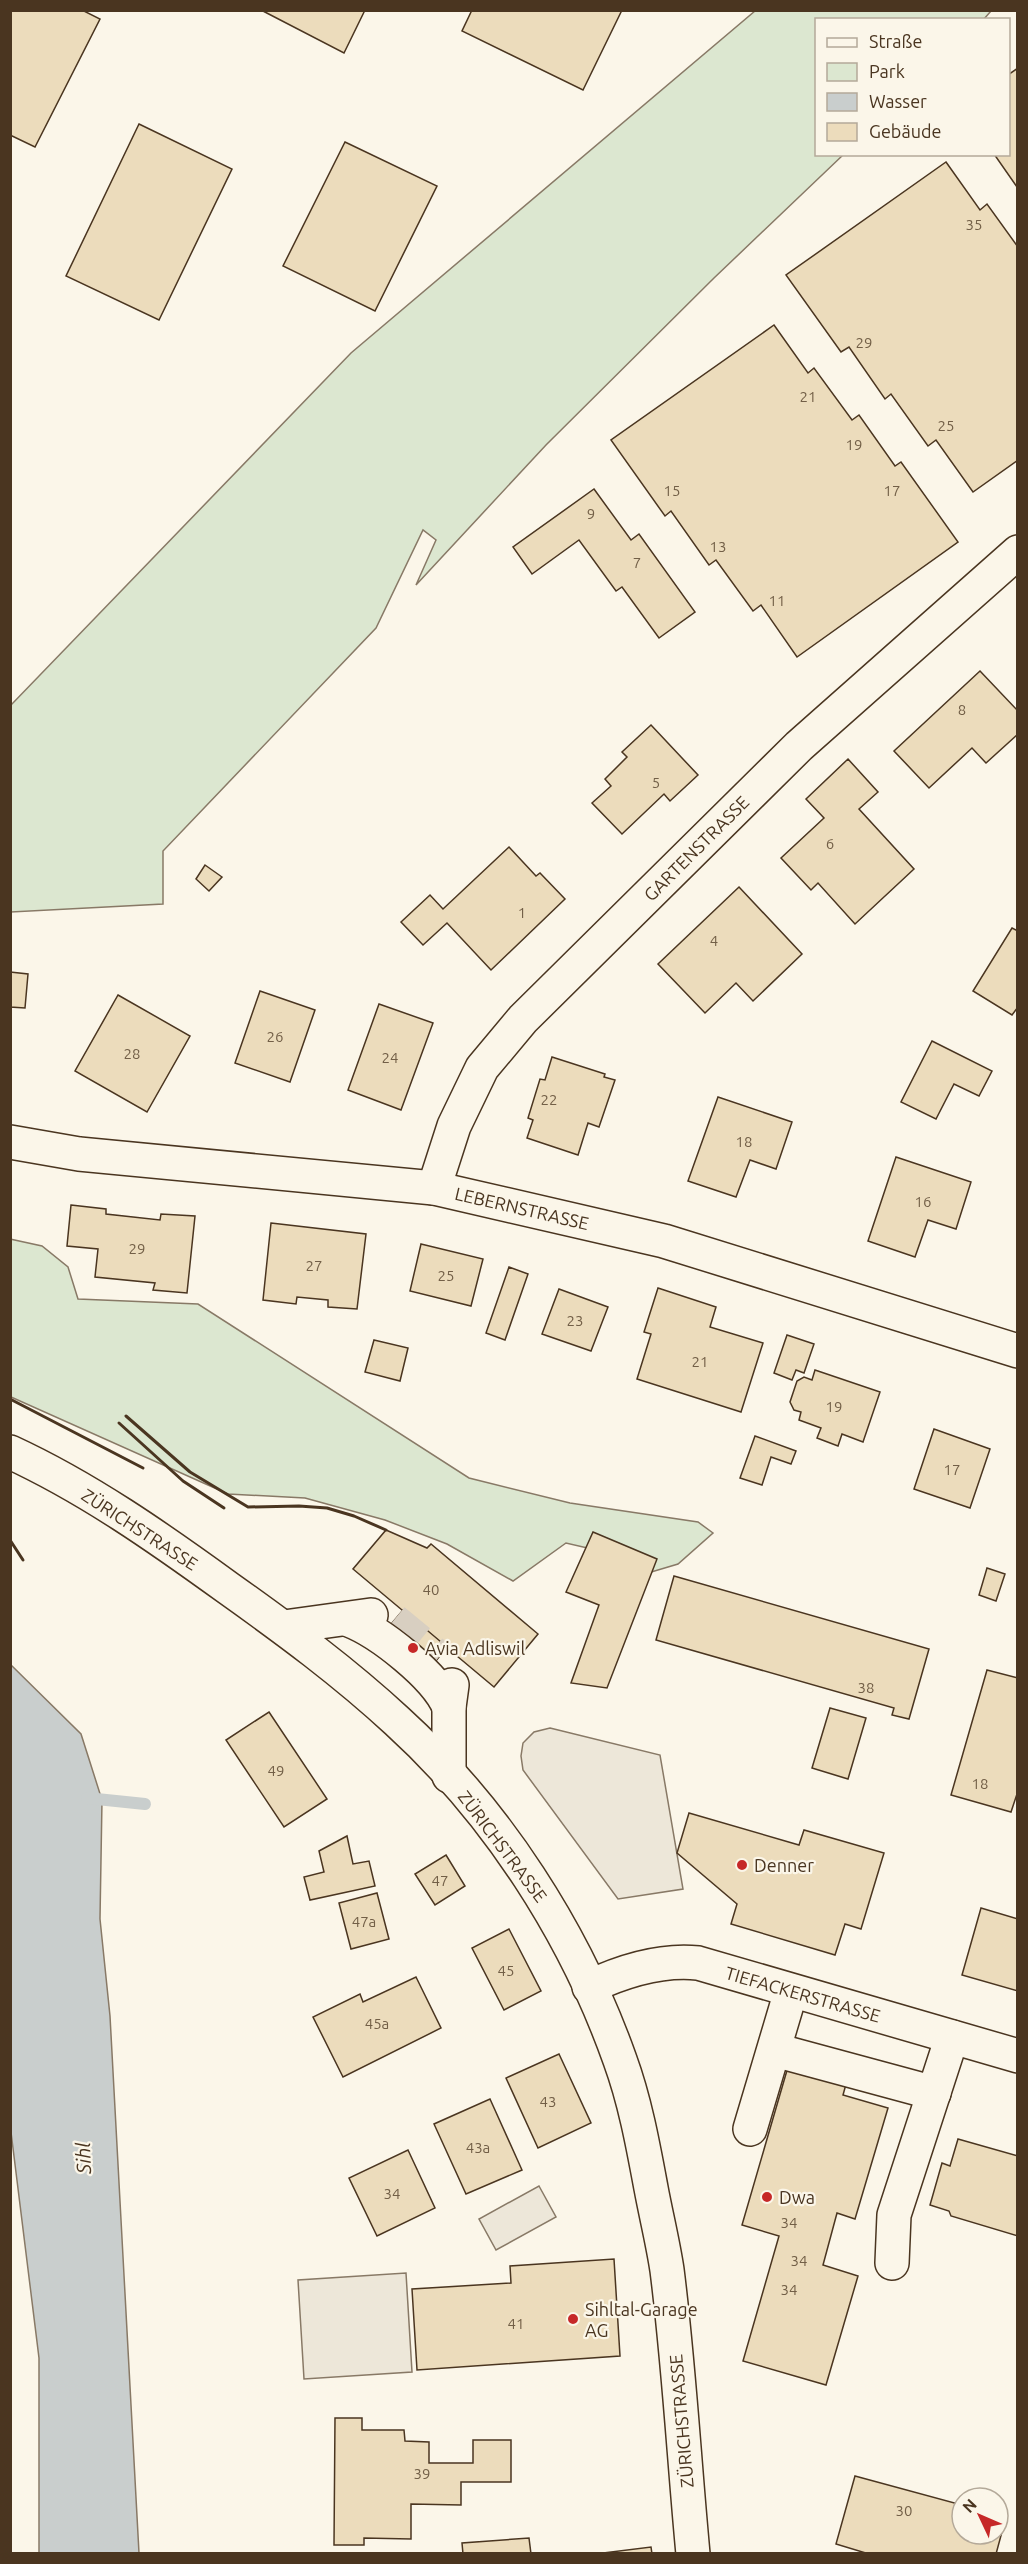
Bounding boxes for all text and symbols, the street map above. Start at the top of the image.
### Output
legend [815,18,1010,156]
text: Straße [869,31,922,51]
text: Park [869,61,905,81]
text: Wasser [869,91,927,111]
text: Gebäude [869,121,941,141]
house number: 35 [966,216,982,233]
house number: 29 [856,334,872,351]
house number: 21 [800,388,816,405]
house number: 25 [938,417,954,434]
house number: 19 [846,436,862,453]
house number: 15 [664,482,680,499]
house number: 17 [884,482,900,499]
house number: 9 [587,505,595,522]
house number: 13 [710,538,726,555]
house number: 7 [633,554,641,571]
house number: 11 [769,592,785,609]
house number: 8 [958,701,966,718]
house number: 5 [652,774,660,791]
street label: GARTENSTRASSE [639,791,753,905]
house number: 6 [826,835,834,852]
house number: 1 [518,904,526,921]
house number: 4 [710,932,718,949]
house number: 26 [267,1028,283,1045]
house number: 28 [124,1045,140,1062]
house number: 24 [382,1049,398,1066]
house number: 22 [541,1091,557,1108]
house number: 18 [736,1133,752,1150]
street label: LEBERNSTRASSE [453,1183,591,1233]
house number: 16 [915,1193,931,1210]
house number: 29 [129,1240,145,1257]
house number: 27 [306,1257,322,1274]
house number: 25 [438,1267,454,1284]
house number: 23 [567,1312,583,1329]
house number: 21 [692,1353,708,1370]
house number: 19 [826,1398,842,1415]
house number: 17 [944,1461,960,1478]
street label: ZÜRICHSTRASSE [78,1484,202,1574]
house number: 40 [423,1581,439,1598]
place label: Avia Adliswil [425,1638,525,1658]
marker: Avia Adliswil [406,1641,420,1655]
house number: 38 [858,1679,874,1696]
house number: 49 [268,1762,284,1779]
house number: 18 [972,1775,988,1792]
street label: ZÜRICHSTRASSE [455,1786,551,1906]
place label: Denner [754,1855,814,1875]
marker: Denner [735,1858,749,1872]
house number: 47 [432,1872,448,1889]
house number: 47a [352,1913,376,1930]
house number: 45 [498,1962,514,1979]
street label: TIEFACKERSTRASSE [723,1962,883,2026]
house number: 45a [365,2015,389,2032]
house number: 43 [540,2093,556,2110]
house number: 43a [466,2139,490,2156]
water label: Sihl [71,2141,95,2175]
house number: 34 [384,2185,400,2202]
place label: Dwa [779,2187,815,2207]
marker: Dwa [760,2190,774,2204]
house number: 34 [781,2214,797,2231]
house number: 34 [791,2252,807,2269]
house number: 34 [781,2281,797,2298]
place label: Sihltal-Garage AG [585,2299,698,2340]
marker: Sihltal-Garage AG [566,2312,580,2326]
house number: 41 [508,2315,524,2332]
street label: ZÜRICHSTRASSE [665,2353,697,2489]
house number: 39 [414,2465,430,2482]
north arrow [950,2486,1010,2546]
text: N [959,2495,980,2516]
house number: 30 [896,2502,912,2519]

